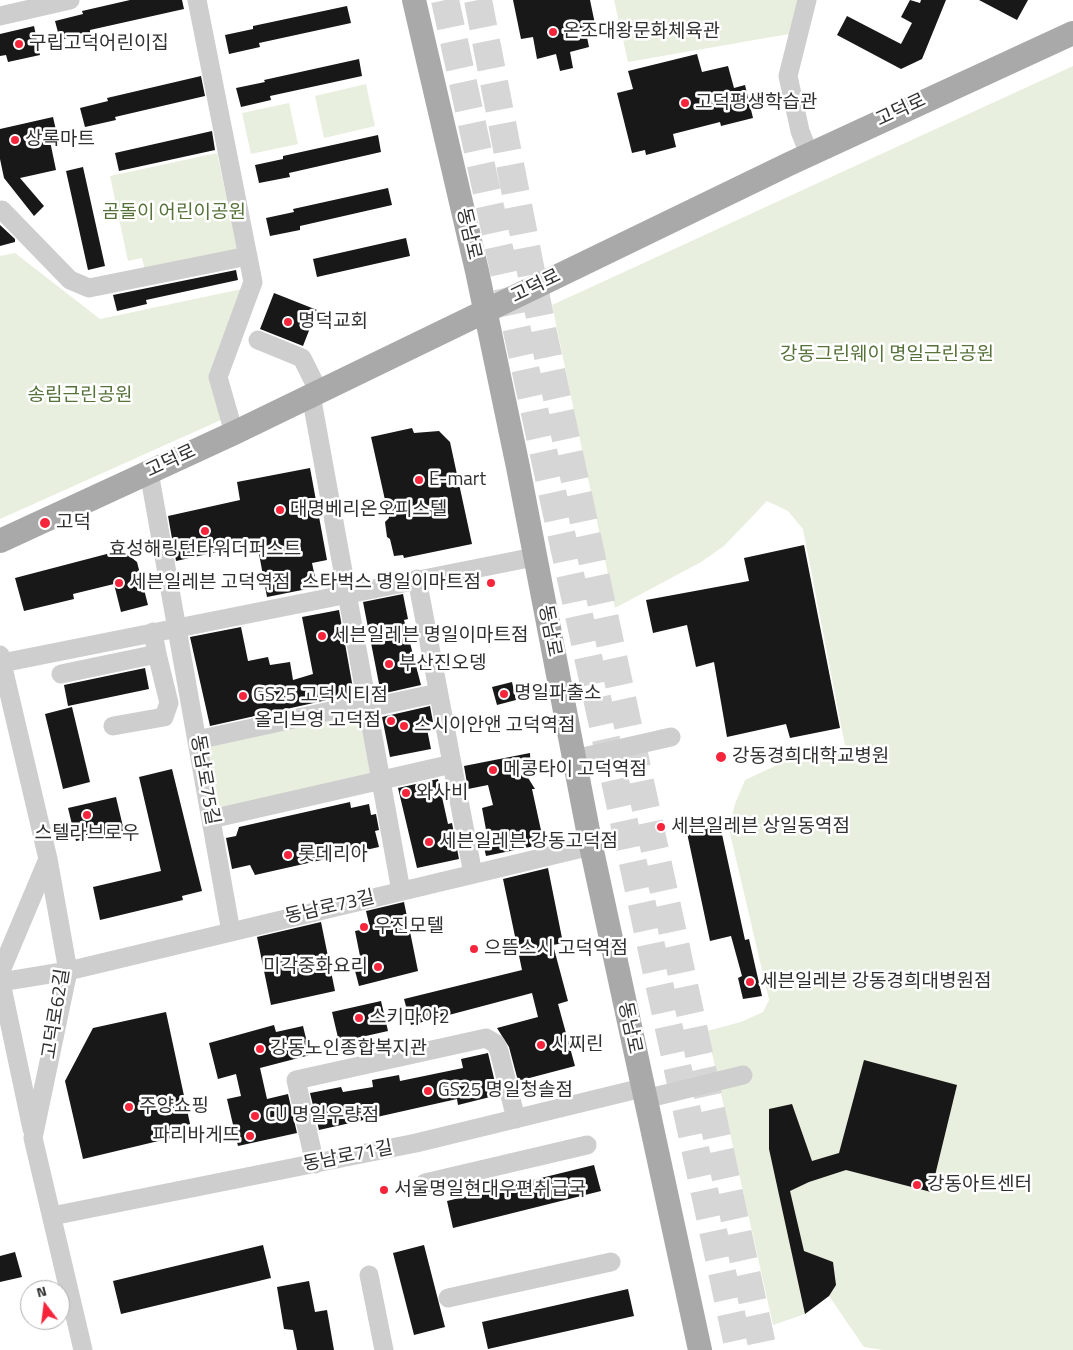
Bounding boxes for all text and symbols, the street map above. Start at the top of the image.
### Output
place label: 온조대왕문화체육관 [563,21,720,43]
marker: 온조대왕문화체육관 [547,26,559,38]
place label: 구립고덕어린이집 [29,33,169,55]
marker: 구립고덕어린이집 [13,38,25,50]
street label: 고덕로 [872,90,930,132]
place label: 고덕평생학습관 [695,92,817,114]
marker: 고덕평생학습관 [679,97,691,109]
place label: 상록마트 [25,129,95,151]
marker: 상록마트 [9,134,21,146]
park label: 곰돌이 어린이공원 [102,202,246,224]
street label: 동남로 [451,206,485,262]
street label: 고덕로 [507,265,565,309]
place label: 명덕교회 [298,311,368,333]
marker: 명덕교회 [282,316,294,328]
park label: 강동그린웨이 명일근린공원 [780,344,994,366]
park label: 송림근린공원 [28,385,132,407]
street label: 고덕로 [142,441,200,483]
place label: E-mart [429,469,486,491]
marker: E-mart [413,474,425,486]
place label: 대명베리온오피스텔 [290,499,447,521]
marker: 대명베리온오피스텔 [274,504,286,516]
place label: 고덕 [56,512,91,534]
marker: 고덕 [38,516,52,530]
marker: 효성해링턴타워더퍼스트 [199,525,211,537]
place label: 효성해링턴타워더퍼스트 [109,539,301,561]
place label: 세븐일레븐 고덕역점 [129,572,290,594]
place label: 스타벅스 명일이마트점 [302,572,481,594]
marker: 세븐일레븐 고덕역점 [113,577,125,589]
marker: 스타벅스 명일이마트점 [485,577,497,589]
street label: 동남로 [533,603,565,659]
place label: 세븐일레븐 명일이마트점 [332,625,528,647]
marker: 세븐일레븐 명일이마트점 [316,630,328,642]
place label: 부산진오뎅 [399,653,486,675]
marker: 부산진오뎅 [383,658,395,670]
place label: 명일파출소 [514,683,601,705]
place label: GS25 고덕시티점 [253,685,388,707]
marker: 명일파출소 [498,688,510,700]
marker: GS25 고덕시티점 [237,690,249,702]
place label: 올리브영 고덕점 [254,710,381,732]
marker: 올리브영 고덕점 [385,715,397,727]
place label: 스시이안앤 고덕역점 [414,715,575,737]
marker: 스시이안앤 고덕역점 [398,720,410,732]
street label: 동남로75길 [185,733,223,827]
place label: 강동경희대학교병원 [732,746,889,768]
marker: 강동경희대학교병원 [714,750,728,764]
place label: 메콩타이 고덕역점 [503,759,647,781]
marker: 메콩타이 고덕역점 [487,764,499,776]
place label: 와사비 [416,782,468,804]
marker: 와사비 [400,787,412,799]
marker: 스텔라브로우 [81,809,93,821]
place label: 세븐일레븐 상일동역점 [671,816,850,838]
marker: 세븐일레븐 상일동역점 [655,821,667,833]
place label: 스텔라브로우 [35,823,139,845]
place label: 세븐일레븐 강동고덕점 [439,831,618,853]
marker: 세븐일레븐 강동고덕점 [423,836,435,848]
place label: 롯데리아 [298,844,368,866]
marker: 롯데리아 [282,849,294,861]
street label: 동남로73길 [283,887,377,929]
place label: 우진모텔 [374,916,444,938]
marker: 우진모텔 [358,921,370,933]
place label: 으뜸스시 고덕역점 [484,938,628,960]
marker: 으뜸스시 고덕역점 [468,943,480,955]
place label: 미각중화요리 [263,956,368,978]
marker: 미각중화요리 [372,961,384,973]
street label: 고덕로62길 [39,967,75,1061]
place label: 세븐일레븐 강동경희대병원점 [760,971,991,993]
marker: 세븐일레븐 강동경희대병원점 [744,976,756,988]
street label: 동남로 [612,1000,646,1056]
place label: 스키마야2 [369,1007,450,1029]
marker: 스키마야2 [353,1012,365,1024]
place label: 시찌린 [551,1034,603,1056]
place label: 강동노인종합복지관 [270,1038,427,1060]
marker: 시찌린 [535,1039,547,1051]
marker: 강동노인종합복지관 [254,1043,266,1055]
place label: GS25 명일청솔점 [438,1080,573,1102]
marker: GS25 명일청솔점 [422,1085,434,1097]
place label: 주양쇼핑 [139,1096,209,1118]
marker: 주양쇼핑 [123,1101,135,1113]
place label: CU 명일우량점 [265,1105,379,1127]
marker: CU 명일우량점 [249,1110,261,1122]
place label: 파리바게뜨 [153,1125,240,1147]
marker: 파리바게뜨 [244,1130,256,1142]
street label: 동남로71길 [301,1137,395,1177]
place label: 강동아트센터 [927,1174,1032,1196]
place label: 서울명일현대우편취급국 [394,1179,586,1201]
marker: 강동아트센터 [911,1179,923,1191]
marker: 서울명일현대우편취급국 [378,1184,390,1196]
north arrow [20,1280,70,1330]
text: N [34,1280,49,1302]

